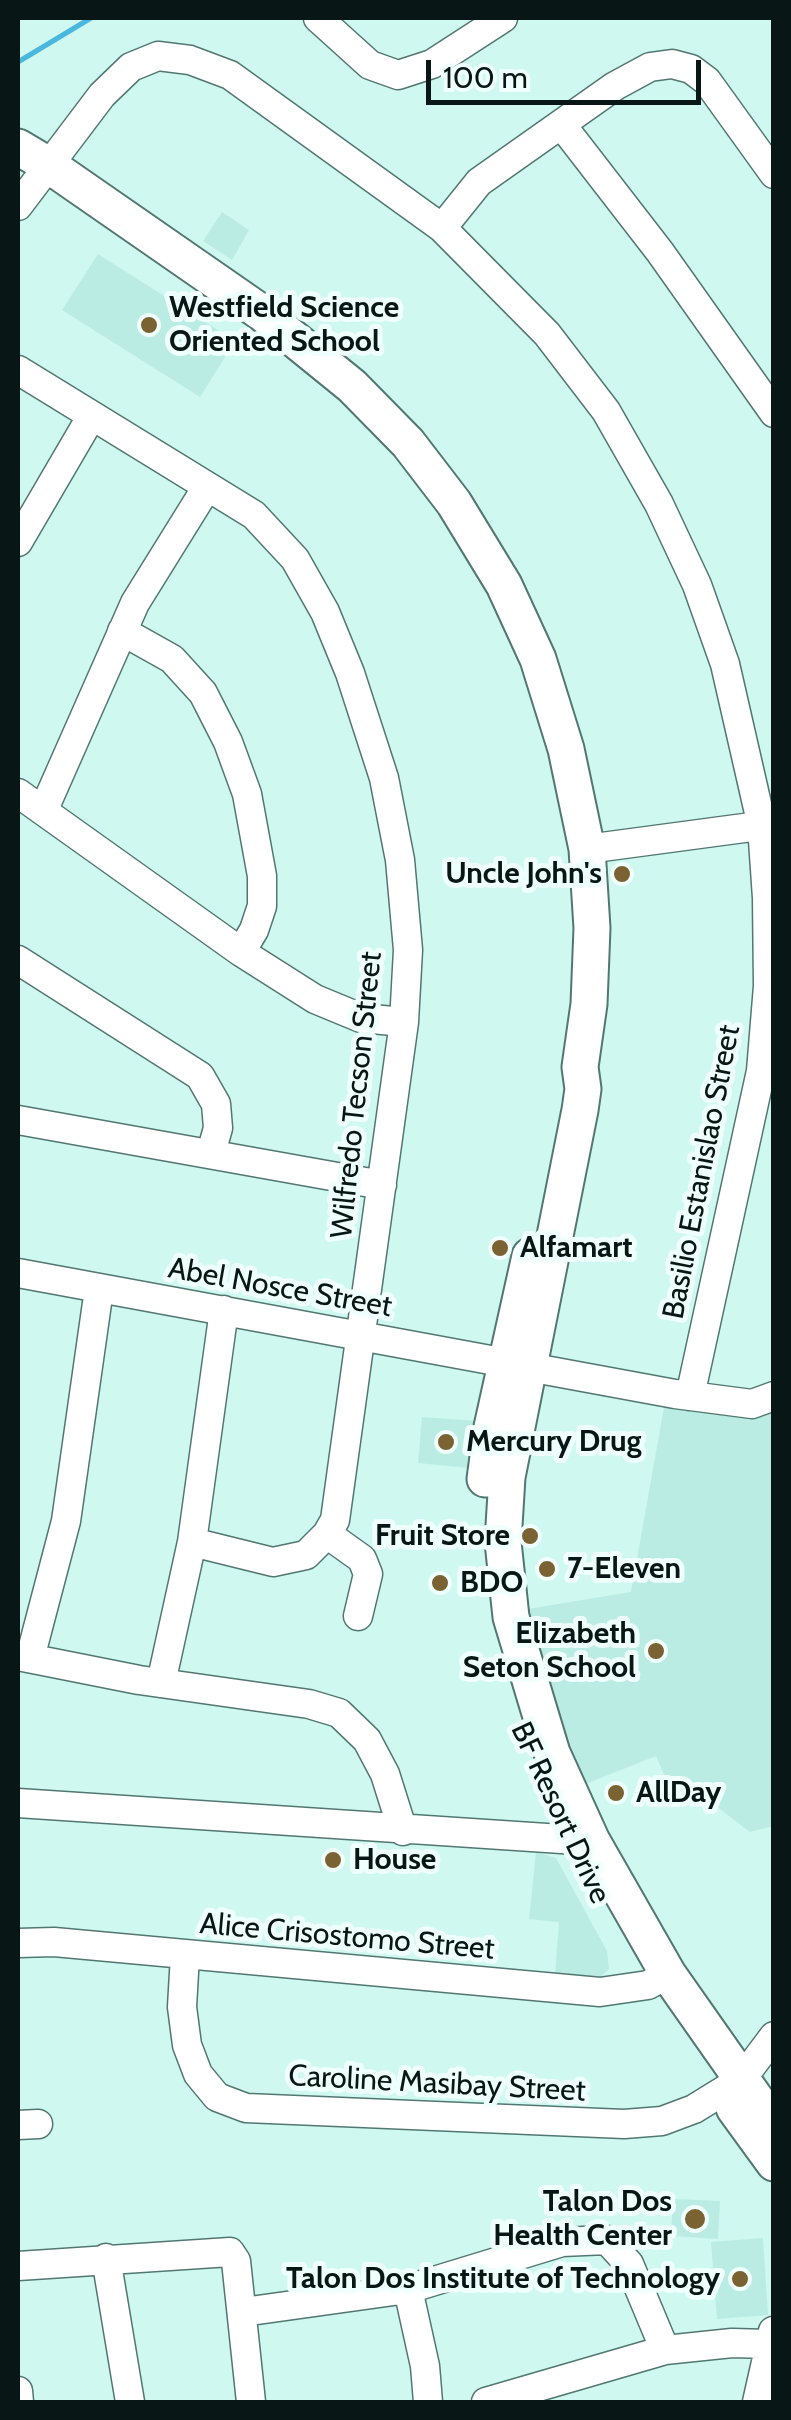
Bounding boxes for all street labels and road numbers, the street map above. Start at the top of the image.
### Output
street label: Wilfredo Tecson Street [324,950,390,1240]
street label: Basilio Estanislao Street [656,1022,748,1322]
street label: Abel Nosce Street [165,1251,395,1325]
street label: BF Resort Drive [502,1717,618,1909]
street label: Alice Crisostomo Street [198,1906,496,1968]
street label: Caroline Masibay Street [287,2058,587,2110]

